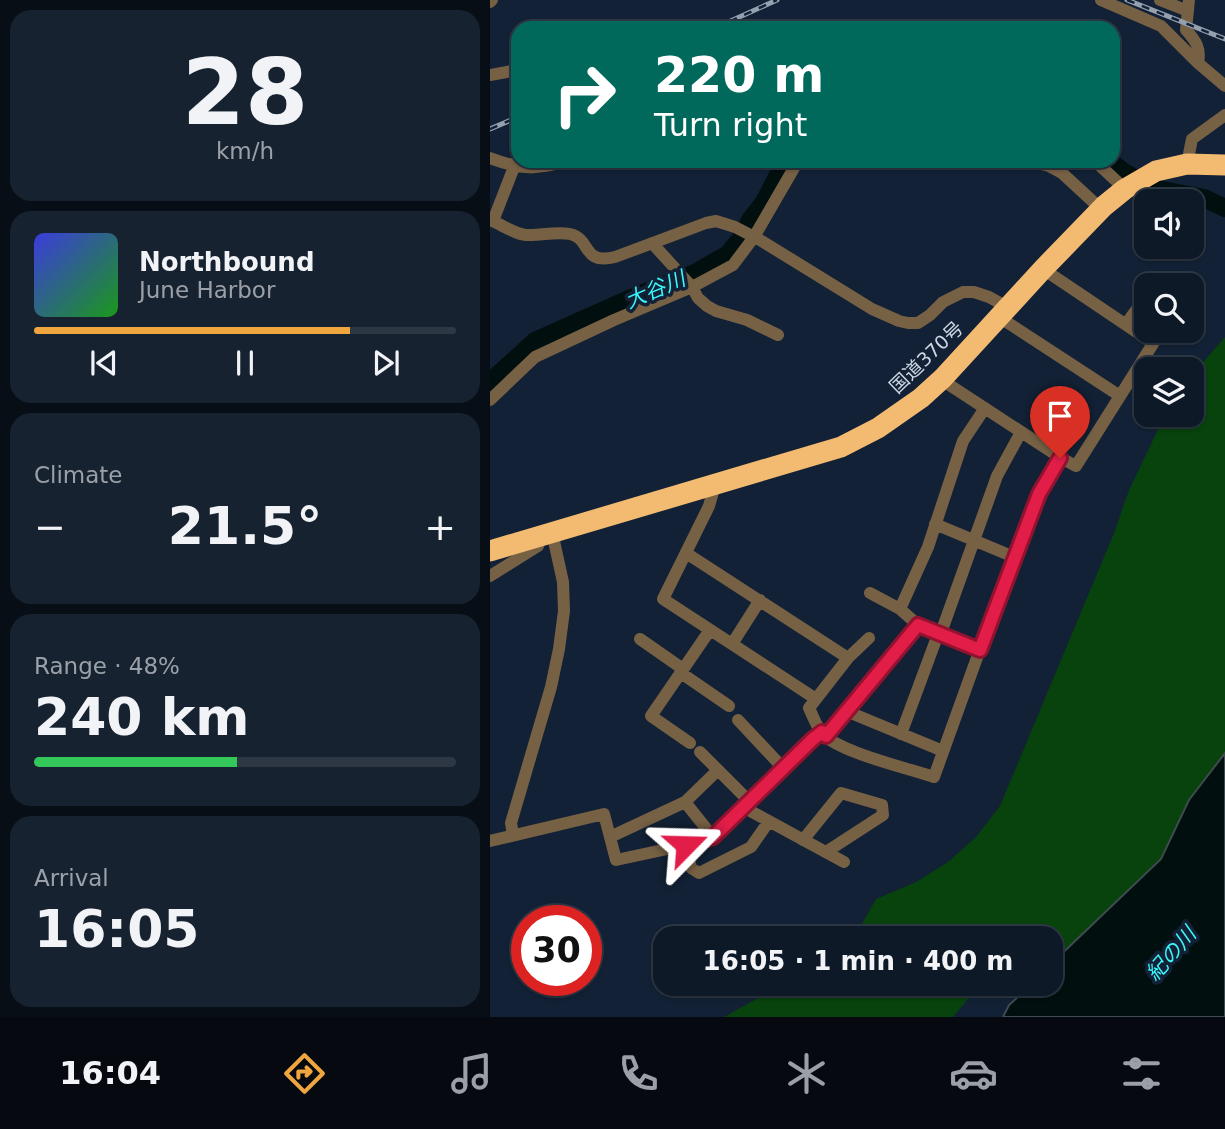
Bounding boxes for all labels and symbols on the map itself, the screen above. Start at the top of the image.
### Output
water label: 大谷川 [621,266,691,313]
street label: 国道370号 [885,317,967,397]
pin [1030,386,1090,458]
position arrow [649,808,723,882]
speed limit sign: 30 [511,905,602,996]
water label: 紀の川 [1141,921,1202,986]

